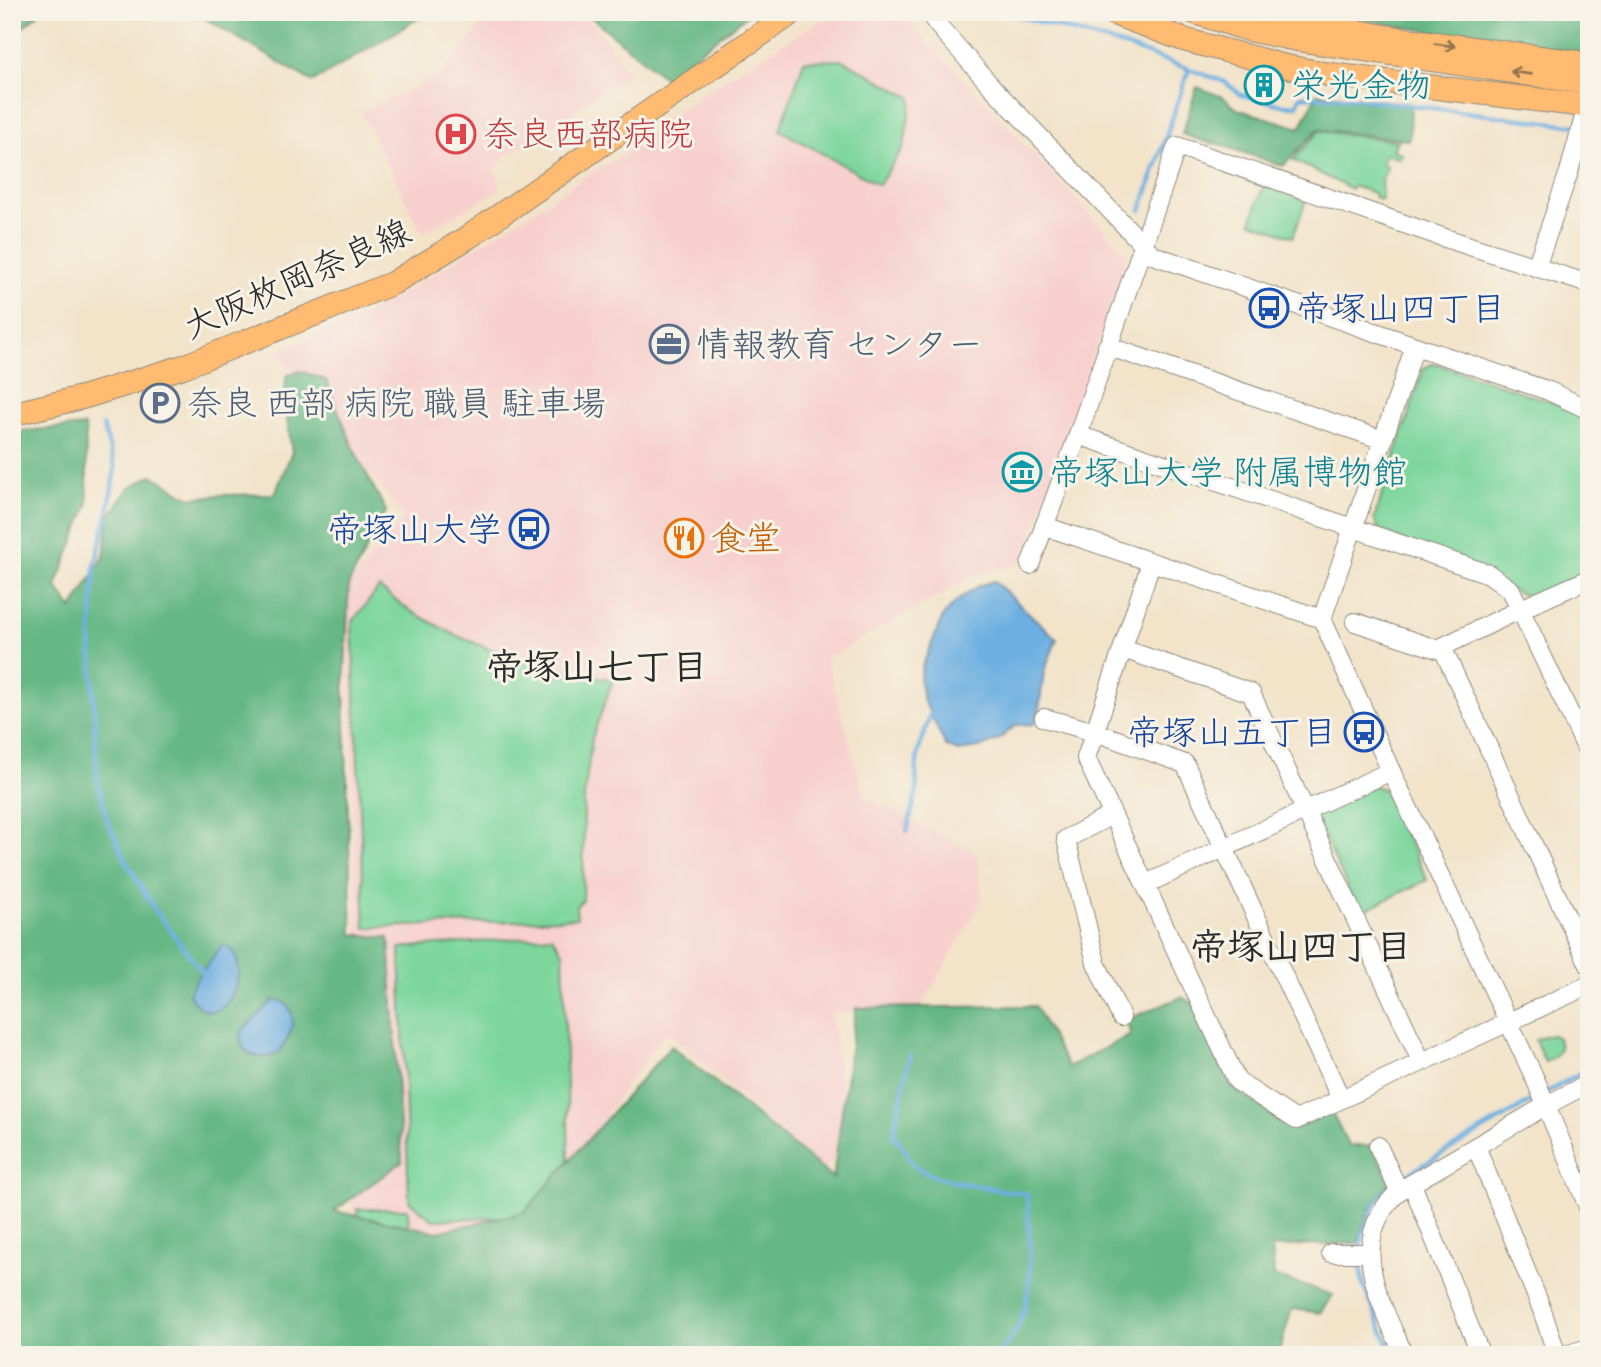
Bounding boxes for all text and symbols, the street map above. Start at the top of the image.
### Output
one-way arrow [1433,38,1456,51]
place label: 栄光金物 [1291,63,1431,108]
building icon: 栄光金物 [1243,64,1285,106]
one-way arrow [1510,66,1533,79]
place label: 奈良西部病院 [483,112,693,157]
hospital icon: 奈良西部病院 [435,113,477,155]
street label: 大阪枚岡奈良線 [176,209,418,349]
place label: 帝塚山四丁目 [1296,286,1506,331]
bus stop icon: 帝塚山四丁目 [1248,287,1290,329]
place label: 情報教育 センター [696,322,983,367]
office icon: 情報教育 センター [648,323,690,365]
place label: 奈良 西部 病院 職員 駐車場 [187,381,606,426]
parking icon: 奈良 西部 病院 職員 駐車場 [139,382,181,424]
place label: 帝塚山大学 附属博物館 [1049,450,1407,495]
museum icon: 帝塚山大学 附属博物館 [1001,451,1043,493]
place label: 帝塚山大学 [327,507,502,552]
bus stop icon: 帝塚山大学 [508,508,550,550]
place label: 食堂 [711,516,781,561]
restaurant icon: 食堂 [663,517,705,559]
district label: 帝塚山七丁目 [486,643,708,690]
place label: 帝塚山五丁目 [1127,710,1337,755]
bus stop icon: 帝塚山五丁目 [1343,711,1385,753]
district label: 帝塚山四丁目 [1190,923,1412,970]

